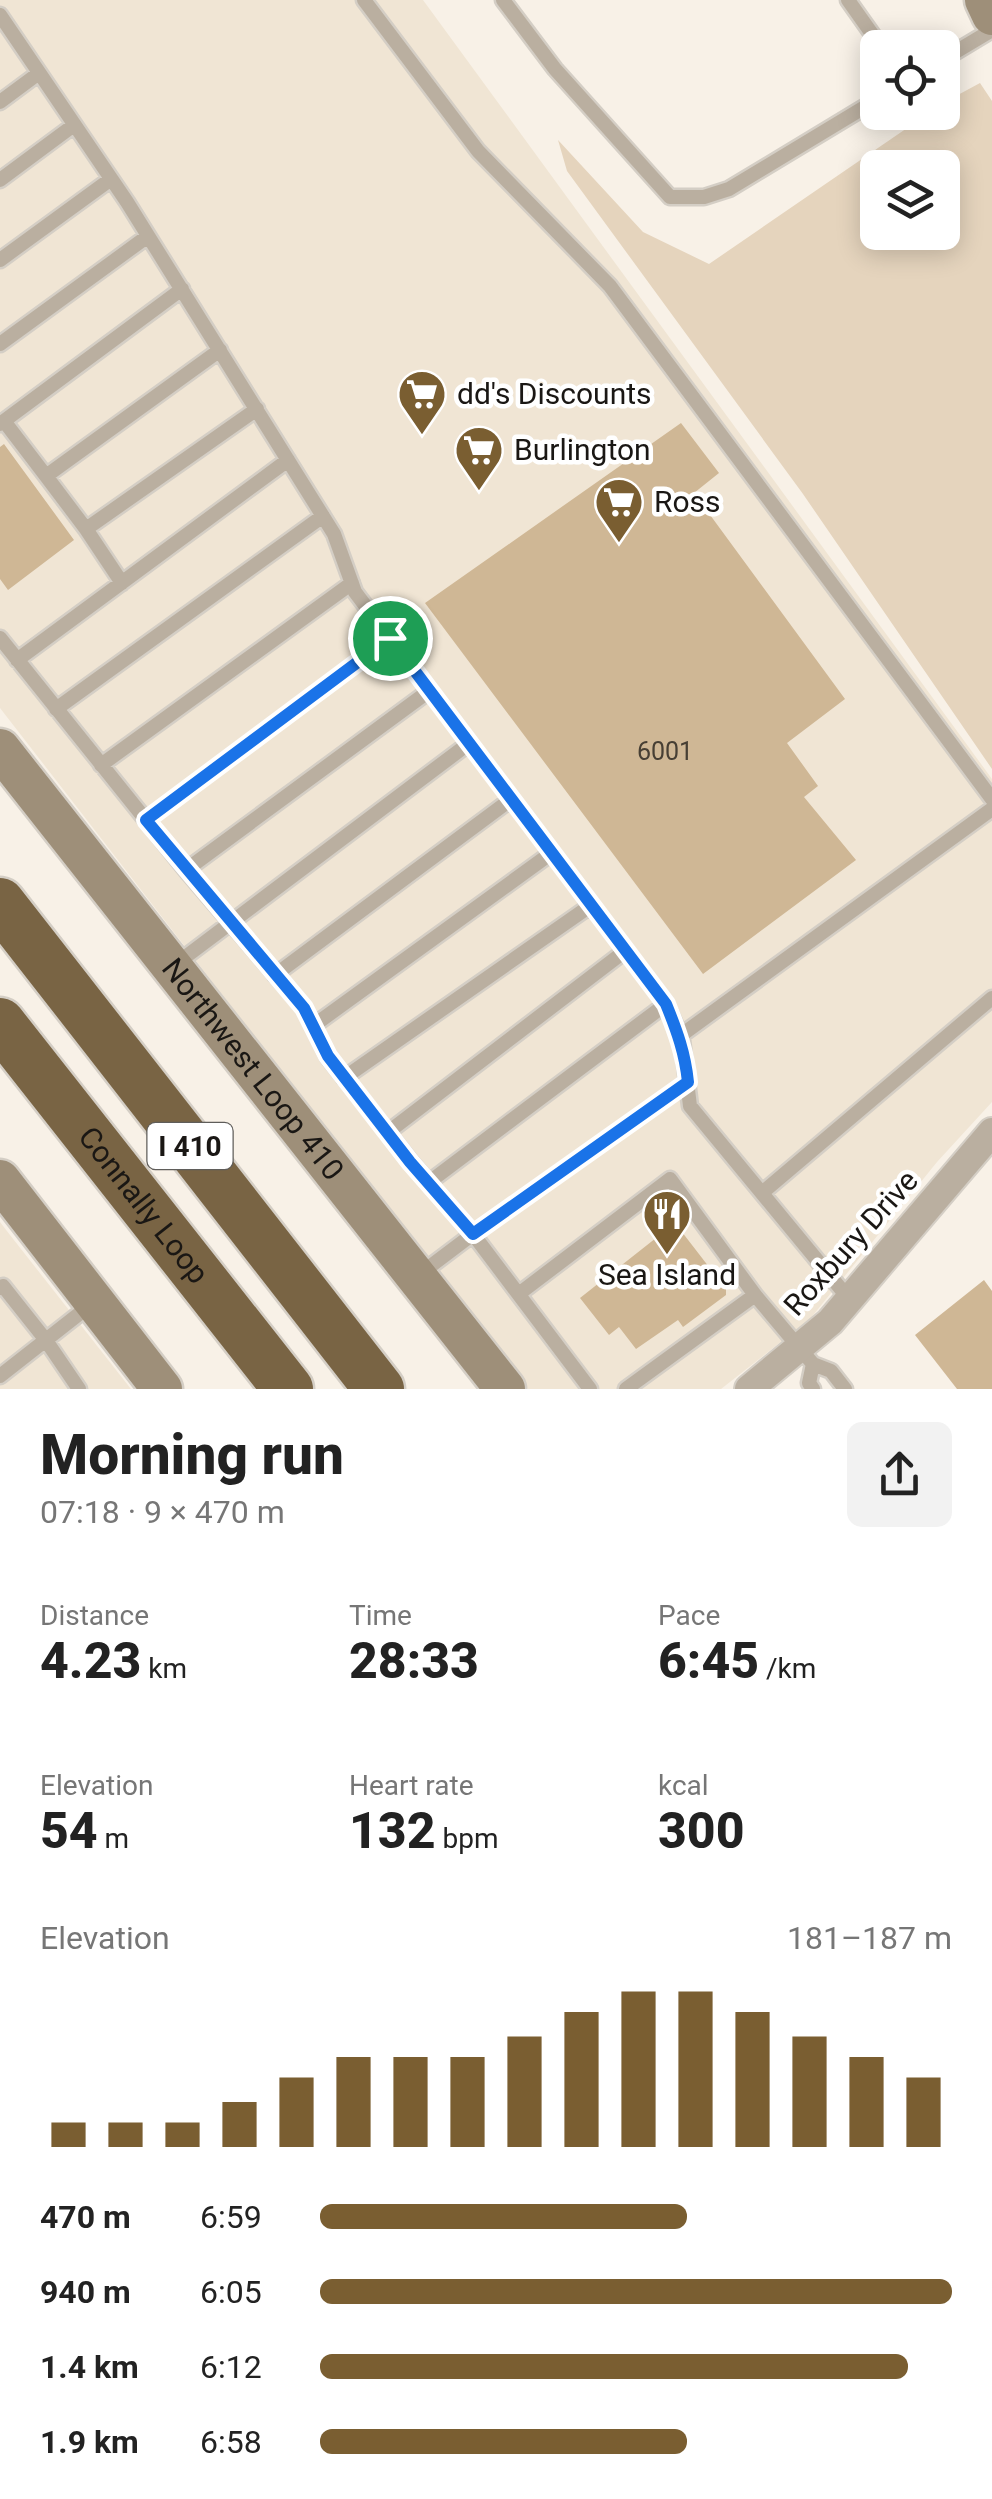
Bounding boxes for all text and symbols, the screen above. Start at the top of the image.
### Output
map controls [860,30,960,250]
button: locate [860,30,960,130]
button: layers [860,150,960,250]
supermarket icon: dd's Discounts [396,368,448,436]
place label: dd's Discounts [457,376,652,411]
supermarket icon: Burlington [453,424,505,492]
place label: Burlington [514,432,651,467]
supermarket icon: Ross [593,476,645,544]
place label: Ross [654,484,721,519]
pin [348,596,433,681]
icon: arrive [363,611,418,666]
house number: 6001 [637,737,693,766]
street label: Northwest Loop 410 [155,951,351,1187]
street label: Connally Loop [71,1120,216,1290]
road number: I 410 [148,1123,232,1169]
street label: Roxbury Drive [776,1163,925,1322]
restaurant icon: Sea Island [641,1188,693,1256]
place label: Sea Island [598,1257,736,1292]
button: share [847,1422,952,1527]
text: Morning run [40,1423,344,1487]
text: 07:18 · 9 × 470 m [40,1493,285,1531]
text: Distance [40,1599,149,1632]
text: Time [349,1599,412,1632]
text: Pace [658,1599,720,1632]
text: 4.23 [40,1632,141,1690]
text: 28:33 [349,1632,479,1690]
text: 6:45 [658,1632,759,1690]
text: km [141,1652,187,1685]
text: /km [759,1652,816,1685]
text: Elevation [40,1769,153,1802]
text: Heart rate [349,1769,474,1802]
text: kcal [658,1769,709,1802]
text: 54 [40,1802,98,1860]
text: 132 [349,1802,436,1860]
text: 300 [658,1802,745,1860]
text: m [98,1822,129,1855]
text: bpm [436,1822,498,1855]
text: Elevation [40,1919,170,1957]
text: 181–187 m [787,1919,952,1957]
text: 470 m [40,2198,131,2236]
text: 6:59 [200,2198,262,2236]
text: 940 m [40,2273,131,2311]
text: 6:05 [200,2273,262,2311]
text: 1.4 km [40,2348,139,2386]
text: 6:12 [200,2348,262,2386]
text: 1.9 km [40,2423,139,2461]
text: 6:58 [200,2423,262,2461]

